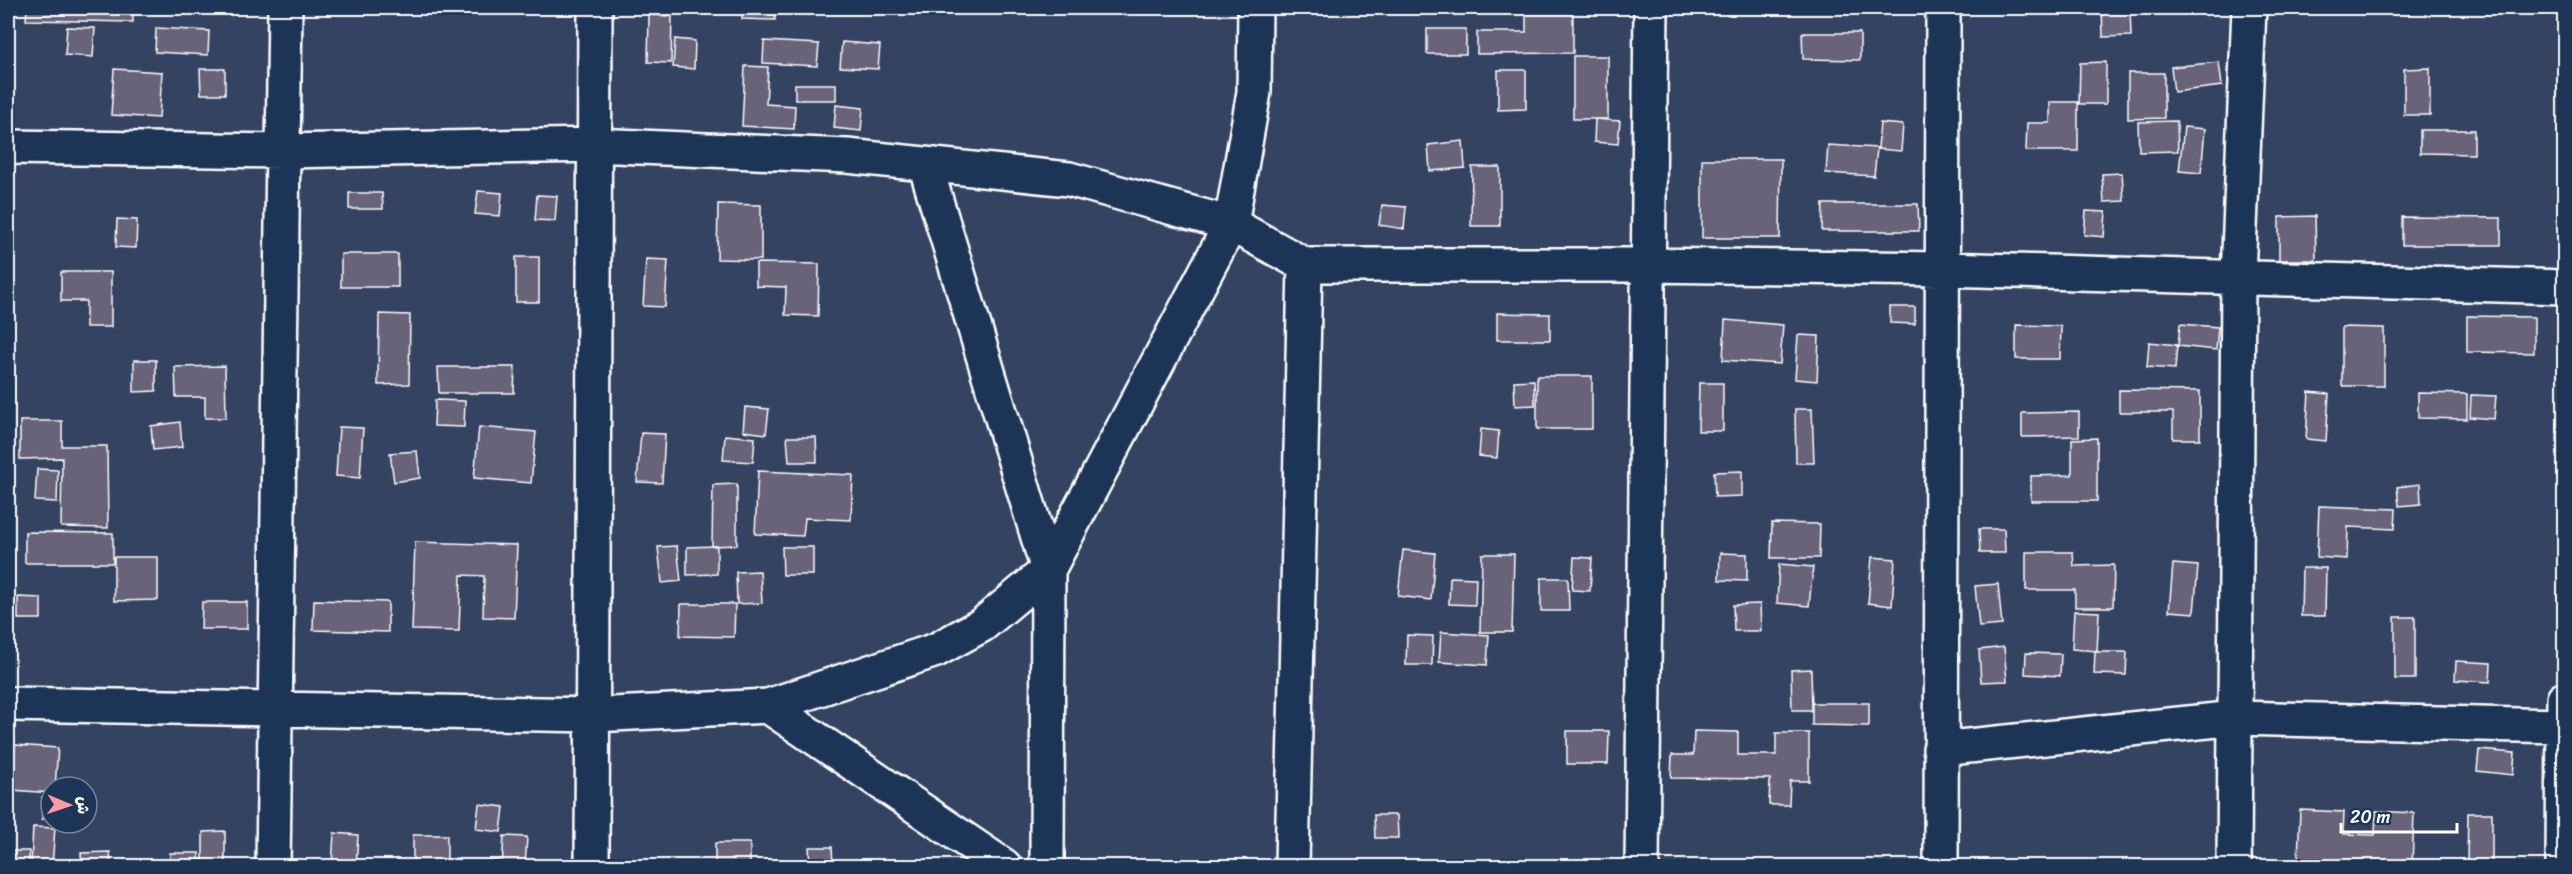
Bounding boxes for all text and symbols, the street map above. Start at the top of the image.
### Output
north arrow [39,775,99,835]
text: ش [69,796,98,815]
scale bar [2341,796,2456,834]
text: 20 m [2350,801,2390,833]

